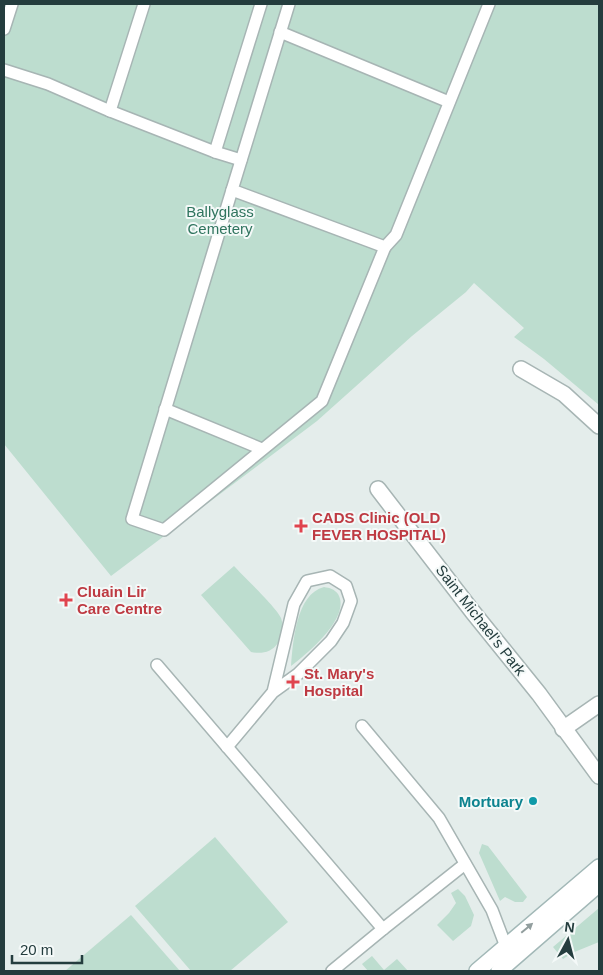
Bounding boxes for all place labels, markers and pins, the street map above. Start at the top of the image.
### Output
place label: CADS Clinic (OLD FEVER HOSPITAL) [312,509,446,543]
marker: CADS Clinic (OLD FEVER HOSPITAL) [294,519,308,533]
place label: Cluain Lir Care Centre [77,583,162,617]
marker: Cluain Lir Care Centre [59,593,73,607]
place label: St. Mary's Hospital [304,665,374,699]
marker: St. Mary's Hospital [286,675,300,689]
place label: Mortuary [459,793,524,810]
marker: Mortuary [527,795,539,807]

